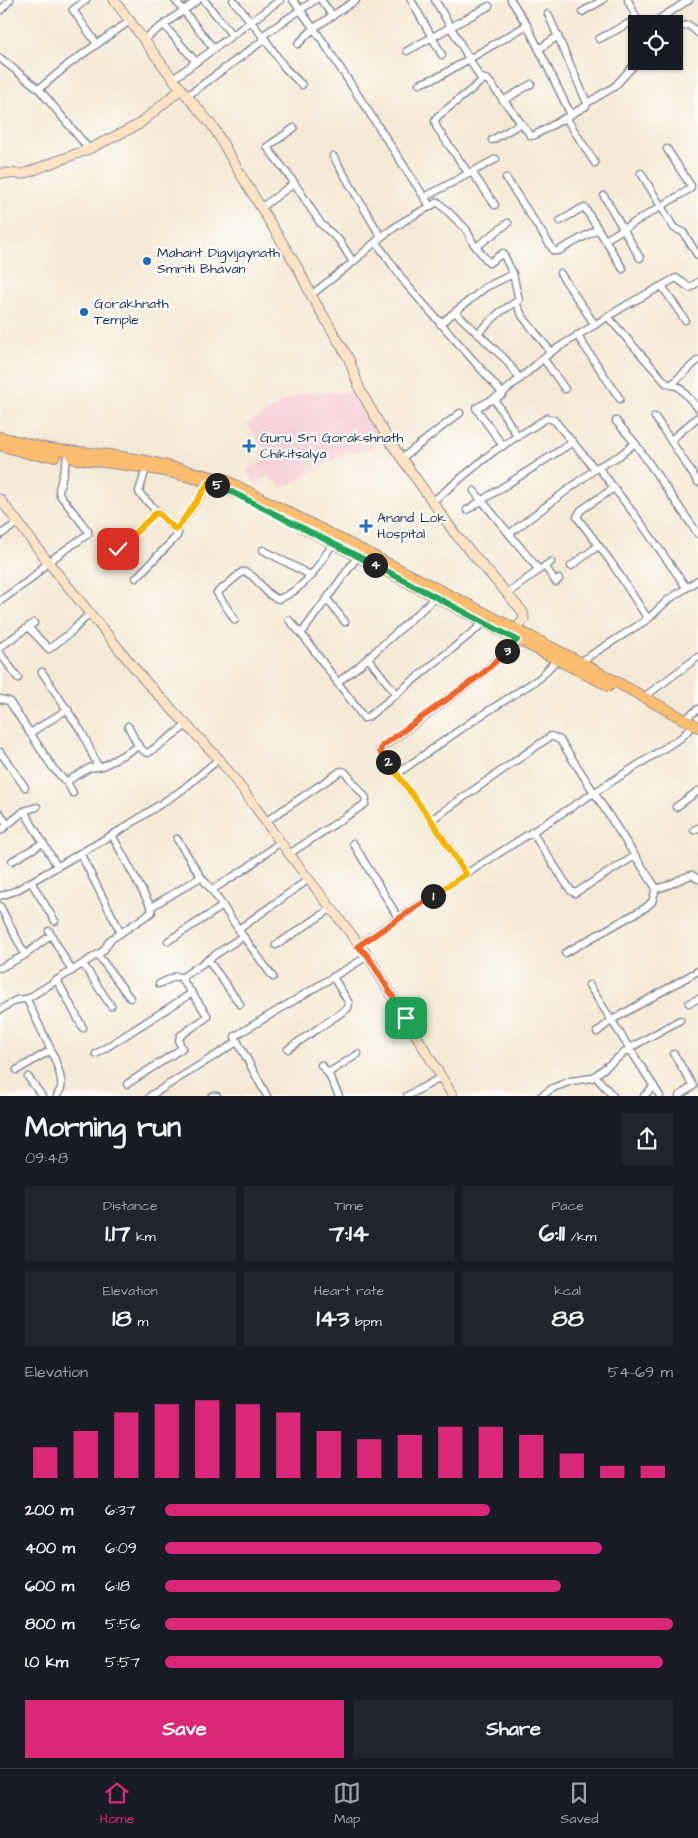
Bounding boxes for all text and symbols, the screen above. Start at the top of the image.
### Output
map controls [628,15,683,70]
button: locate [628,15,683,70]
place label: Mahant Digvijaynath Smriti Bhavan [157,243,280,279]
marker: Mahant Digvijaynath Smriti Bhavan [141,255,153,267]
place label: Gorakhnath Temple [94,294,169,330]
marker: Gorakhnath Temple [78,306,90,318]
place label: Guru Sri Gorakshnath Chikitsalya [260,428,403,464]
marker: Guru Sri Gorakshnath Chikitsalya [242,439,256,453]
pin: 5 [204,472,230,498]
text: 5 [213,475,222,495]
place label: Anand Lok Hospital [377,508,446,544]
marker: Anand Lok Hospital [359,519,373,533]
pin [97,528,139,570]
icon: check [104,535,132,563]
pin: 4 [362,552,388,578]
text: 4 [371,555,380,575]
pin: 3 [494,638,520,664]
text: 3 [504,641,511,661]
pin: 2 [376,750,400,774]
text: 2 [384,752,393,772]
pin: 1 [420,884,446,908]
text: 1 [433,886,434,906]
pin [385,997,427,1039]
icon: arrive [392,1004,420,1032]
text: Morning run [25,1108,181,1147]
button: share [621,1113,673,1165]
text: 09:48 [25,1147,68,1169]
text: Distance [103,1196,158,1216]
text: Time [334,1196,364,1216]
text: Pace [551,1196,584,1216]
text: 1.17 [105,1216,130,1251]
text: 7:14 [329,1216,369,1251]
text: 6:11 [539,1216,565,1251]
text: km [130,1227,156,1247]
text: /km [565,1227,597,1247]
text: Elevation [103,1281,158,1301]
text: Heart rate [314,1281,384,1301]
text: kcal [554,1281,581,1301]
text: 18 [112,1301,132,1336]
text: 143 [316,1301,349,1336]
text: 88 [551,1301,584,1336]
text: m [132,1312,148,1332]
text: bpm [349,1312,382,1332]
text: Elevation [25,1361,88,1383]
text: 54–69 m [608,1361,673,1383]
text: 200 m [25,1499,73,1521]
text: 6:37 [105,1499,136,1521]
text: 400 m [25,1537,75,1559]
text: 6:09 [105,1537,137,1559]
text: 600 m [25,1575,74,1597]
text: 6:18 [105,1575,130,1597]
text: 800 m [25,1613,74,1635]
text: 5:56 [105,1613,140,1635]
text: 1.0 km [25,1651,68,1673]
text: 5:57 [105,1651,140,1673]
button: Save [25,1700,344,1758]
button: Share [354,1700,673,1758]
tab: Home [100,1779,134,1829]
tab: Map [333,1779,361,1829]
tab: Saved [560,1779,598,1829]

